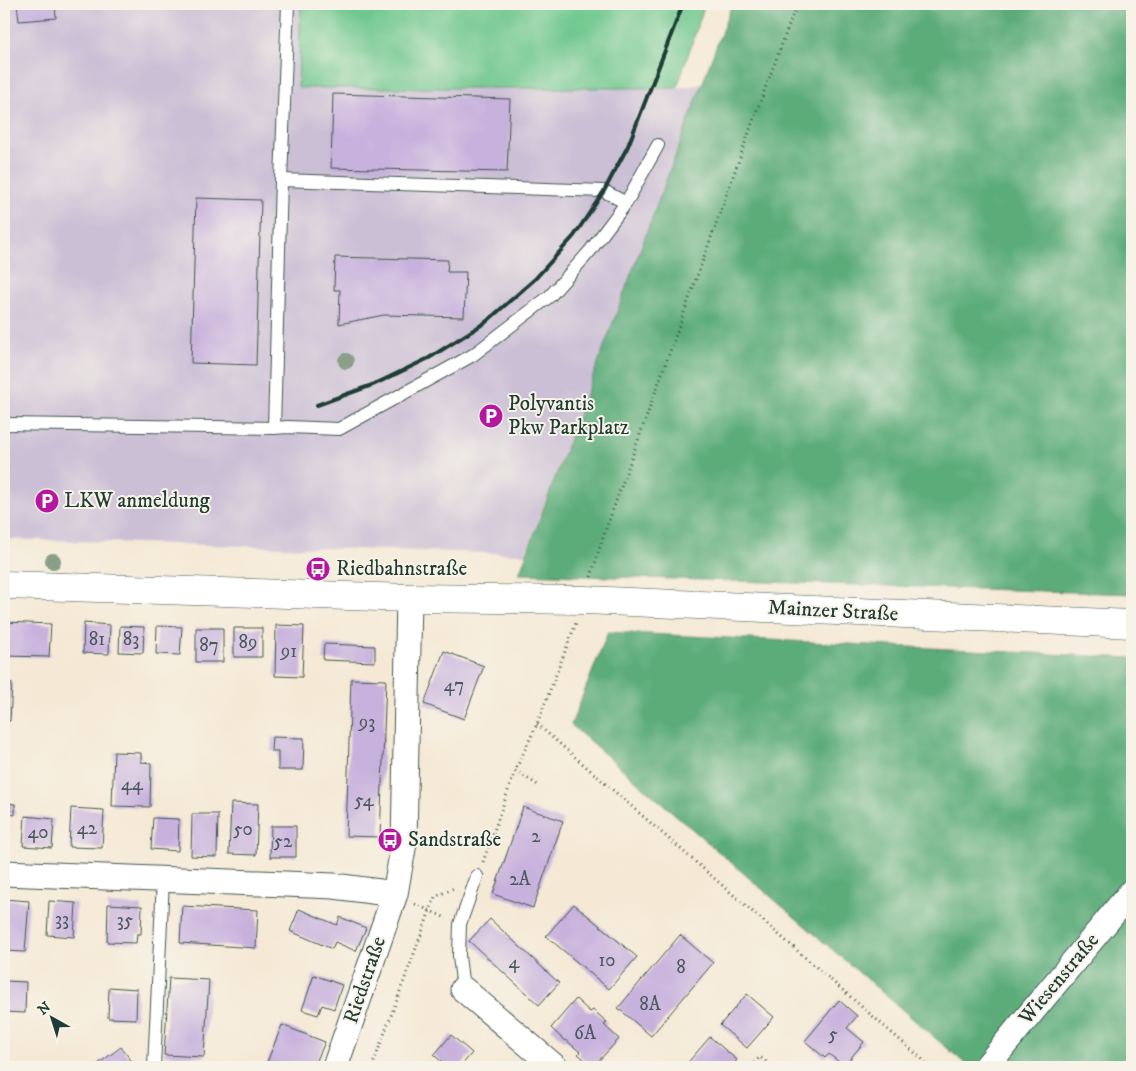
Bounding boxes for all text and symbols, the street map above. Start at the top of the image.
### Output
place label: Polyvantis Pkw Parkplatz [508,391,629,441]
parking icon: Polyvantis Pkw Parkplatz [478,403,504,429]
parking icon: LKW anmeldung [34,488,60,514]
place label: LKW anmeldung [64,488,211,514]
bus stop icon: Riedbahnstraße [305,556,331,582]
place label: Riedbahnstraße [336,556,467,582]
street label: Mainzer Straße [767,595,899,627]
house number: 81 [89,628,105,651]
house number: 83 [123,628,139,651]
house number: 89 [239,631,258,654]
house number: 87 [199,634,219,657]
house number: 91 [280,640,297,663]
house number: 47 [444,674,464,697]
house number: 93 [358,711,375,734]
house number: 44 [121,773,144,796]
house number: 54 [354,789,375,812]
house number: 42 [77,817,98,840]
house number: 50 [233,818,253,841]
house number: 40 [27,821,49,844]
house number: 2 [531,825,541,848]
bus stop icon: Sandstraße [377,827,403,853]
place label: Sandstraße [408,827,501,853]
house number: 52 [274,830,293,853]
house number: 2A [509,868,532,891]
house number: 33 [55,908,69,931]
house number: 35 [117,909,134,932]
street label: Wiesenstraße [1012,928,1105,1031]
street label: Riedstraße [338,933,392,1027]
house number: 10 [598,949,616,972]
house number: 4 [509,951,521,974]
house number: 8 [676,956,686,979]
house number: 8A [639,993,662,1016]
north arrow [28,994,78,1044]
text: N [34,998,55,1019]
house number: 6A [574,1022,597,1045]
house number: 5 [828,1023,838,1046]

